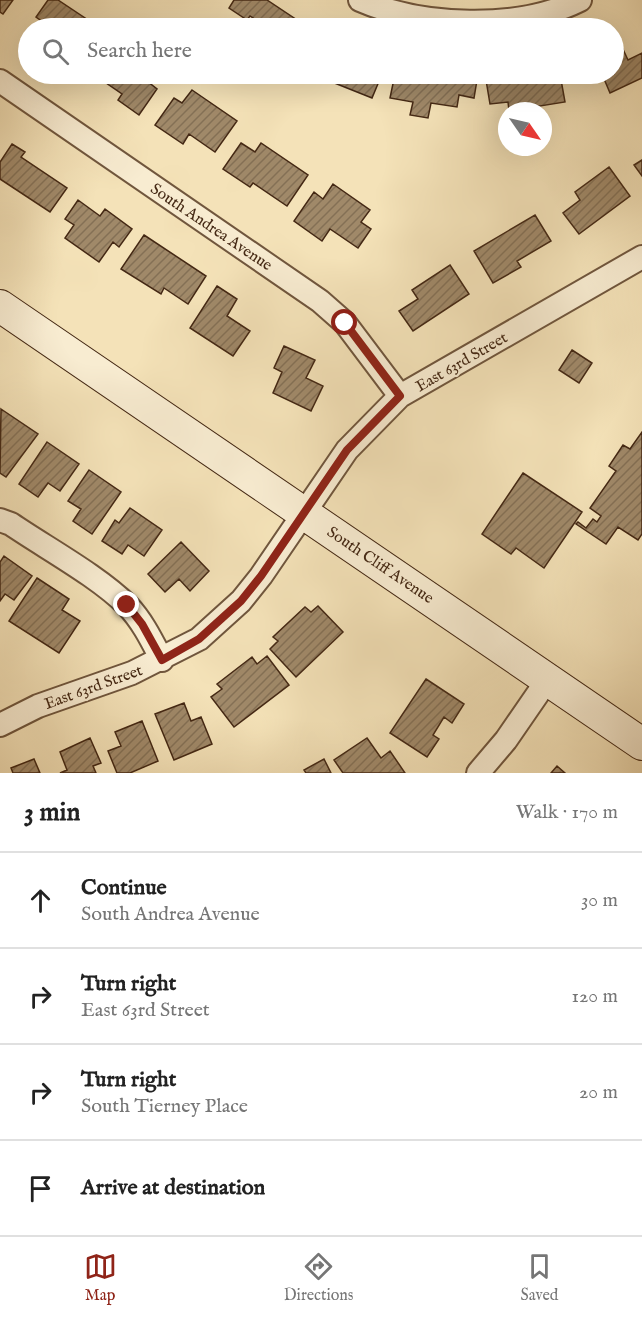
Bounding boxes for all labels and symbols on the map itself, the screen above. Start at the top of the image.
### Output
north arrow [498,102,552,156]
street label: South Andrea Avenue [146,179,276,276]
route start [331,309,357,335]
street label: East 63rd Street [412,328,512,397]
street label: South Cliff Avenue [323,523,437,609]
route end [113,591,139,617]
street label: East 63rd Street [42,661,146,715]

